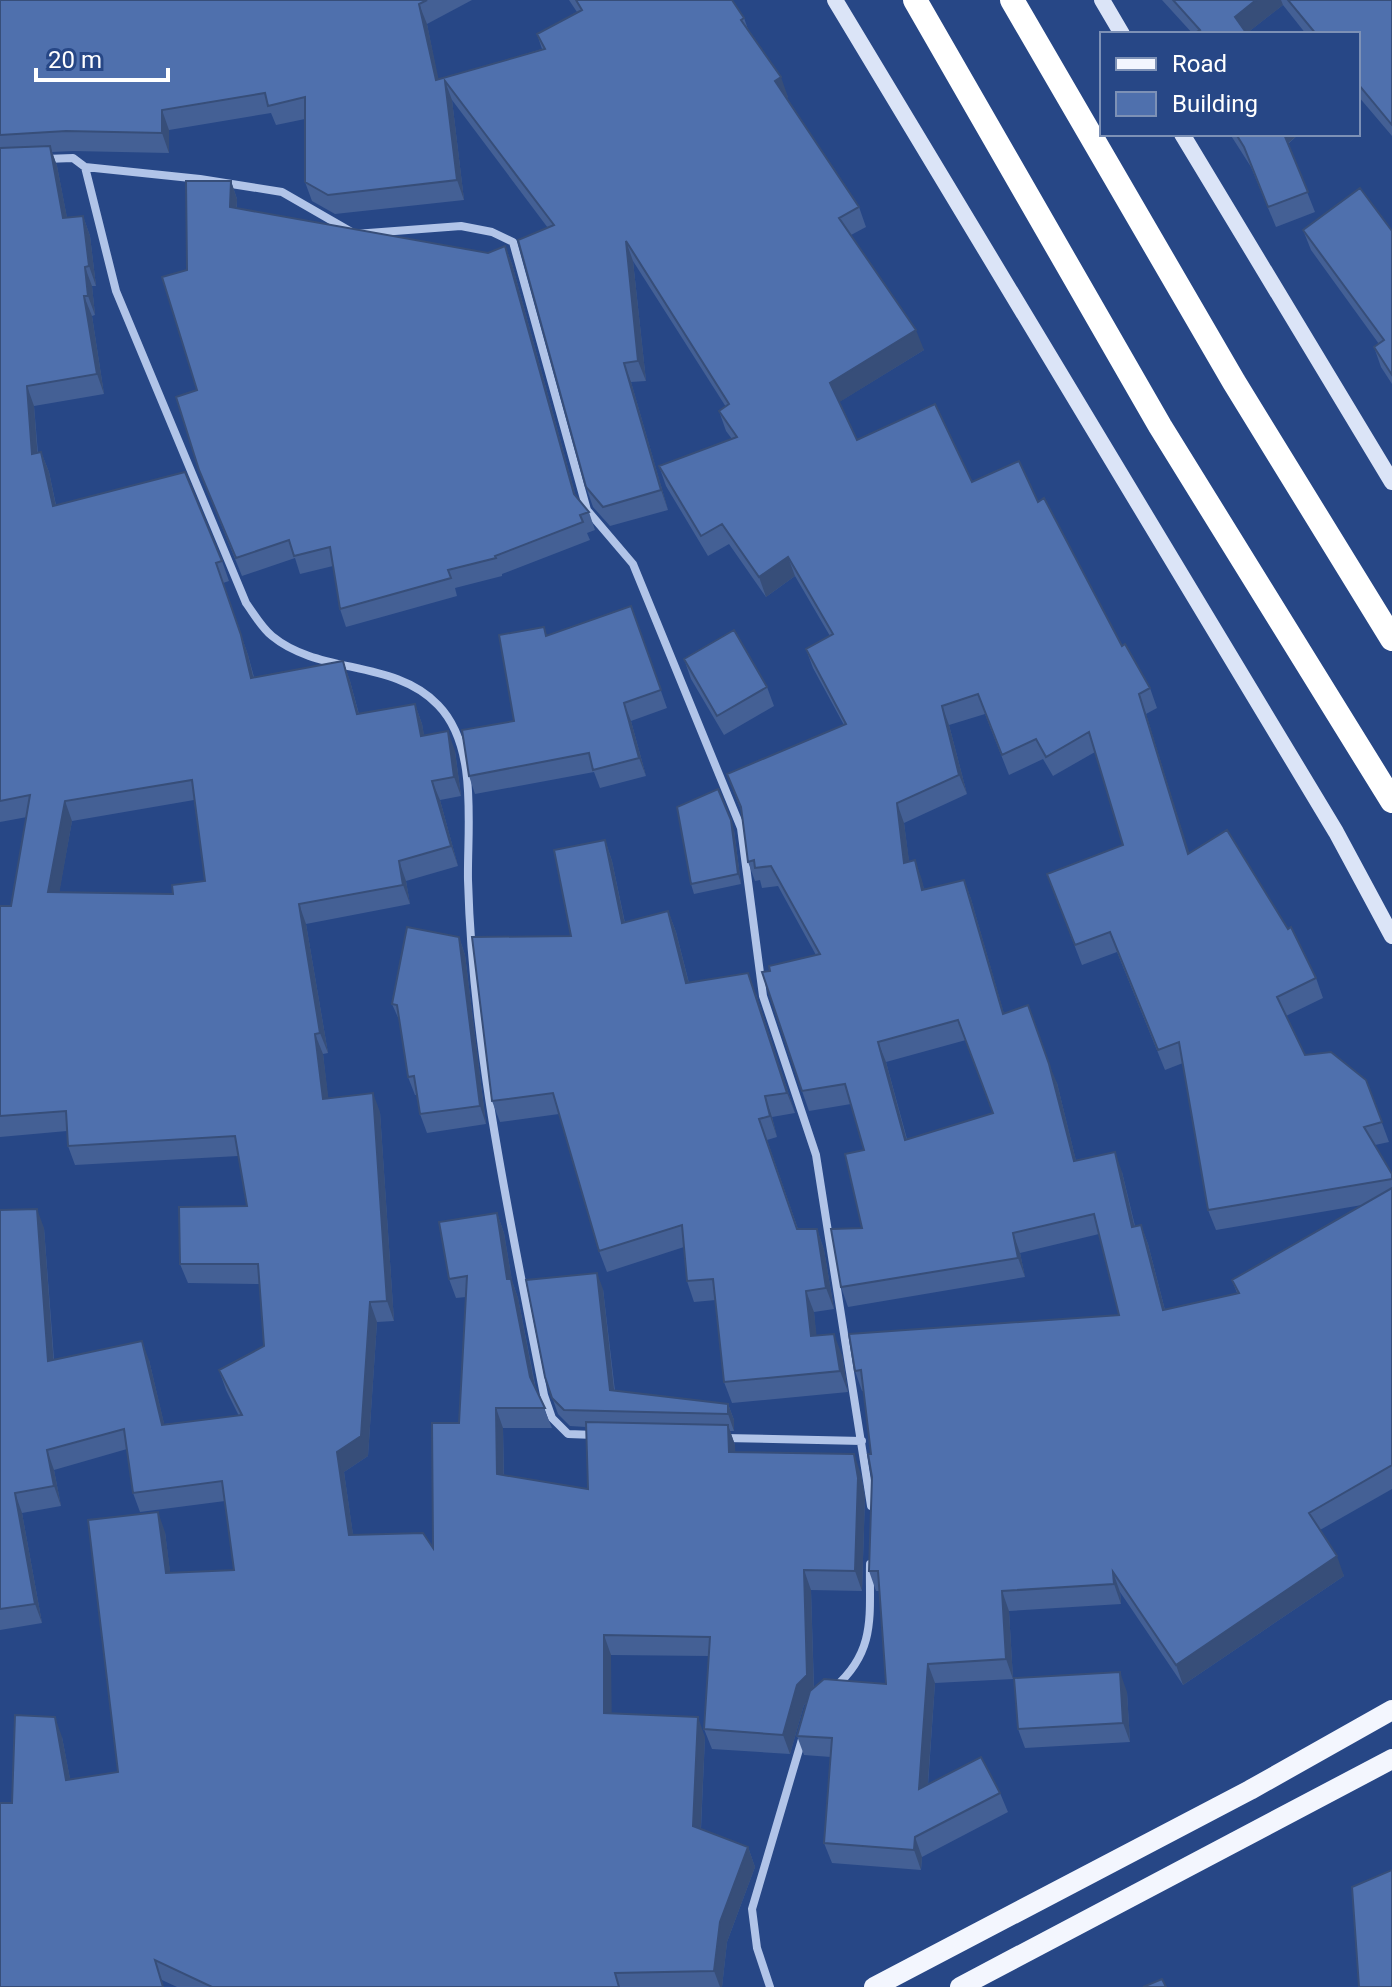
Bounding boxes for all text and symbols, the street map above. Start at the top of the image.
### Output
scale bar [36,32,168,82]
legend [1100,32,1360,136]
text: 20 m [48,46,102,74]
text: Road [1172,50,1227,78]
text: Building [1172,90,1258,118]

